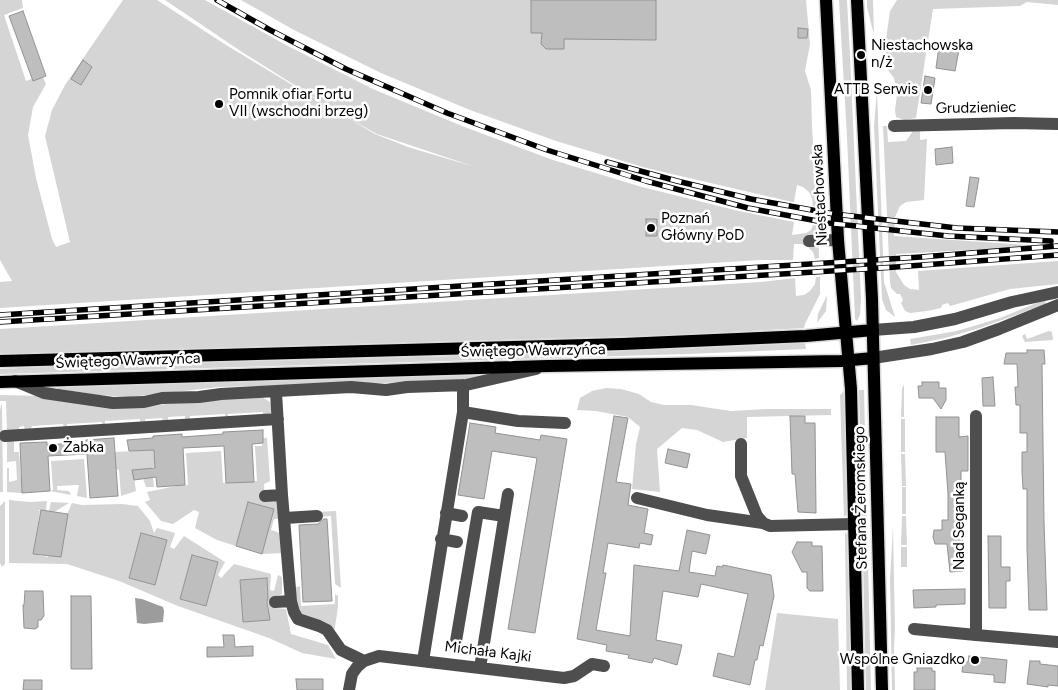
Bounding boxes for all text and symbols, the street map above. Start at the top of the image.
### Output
place label: Niestachowska n/ż [871,37,973,72]
marker: Niestachowska n/ż [855,49,867,61]
place label: ATTB Serwis [834,81,918,99]
marker: ATTB Serwis [922,84,934,96]
place label: Pomnik ofiar Fortu VII (wschodni brzeg) [229,86,368,121]
marker: Pomnik ofiar Fortu VII (wschodni brzeg) [213,98,225,110]
street label: Grudzieniec [935,98,1017,118]
street label: Niestachowska [808,144,832,246]
place label: Poznań Główny PoD [661,210,744,245]
marker: Poznań Główny PoD [645,222,657,234]
street label: Świętego Wawrzyńca [460,341,606,361]
street label: Świętego Wawrzyńca [55,349,201,373]
street label: Stefana Żeromskiego [851,426,871,570]
place label: Żabka [63,439,104,457]
marker: Żabka [47,442,59,454]
street label: Nad Seganką [951,482,969,570]
street label: Michała Kajki [444,638,532,666]
place label: Wspólne Gniazdko [840,651,965,669]
marker: Wspólne Gniazdko [969,654,981,666]

